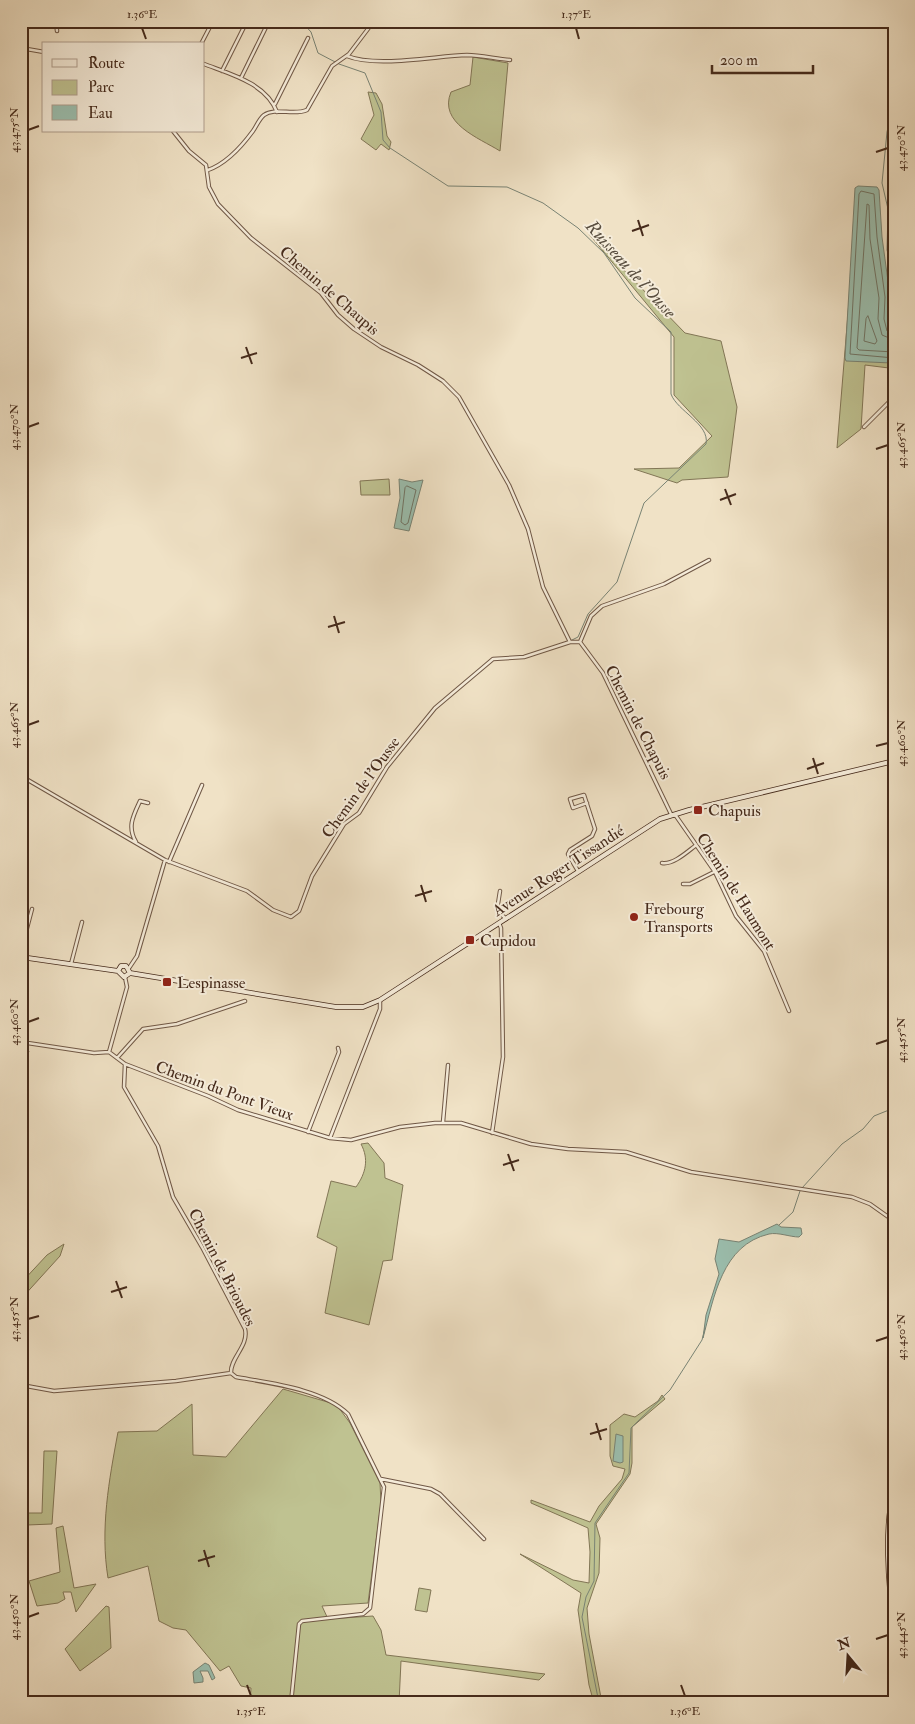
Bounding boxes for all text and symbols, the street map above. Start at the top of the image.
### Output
text: 1.36°E [127,7,157,22]
text: 1.37°E [561,7,591,22]
legend [42,42,205,132]
scale bar [712,42,814,74]
text: 200 m [720,51,758,70]
text: Route [88,54,125,73]
text: Parc [88,78,114,97]
text: Eau [88,104,113,123]
text: 43.475°N [7,107,22,153]
text: 43.470°N [894,125,909,171]
water label: Ruisseau de l'Ousse [580,215,682,324]
street label: Chemin de Chaupis [275,242,383,340]
text: 43.470°N [7,404,22,450]
text: 43.465°N [894,422,909,468]
street label: Chemin de Chapuis [600,662,676,783]
text: 43.465°N [7,702,22,748]
text: 43.460°N [894,719,909,767]
street label: Chemin de l'Ousse [317,733,404,842]
place label: Chapuis [708,801,761,822]
marker: Chapuis [692,804,704,816]
street label: Avenue Roger Tissandié [488,821,628,921]
street label: Chemin de Haumont [692,829,780,954]
place label: Frebourg Transports [644,899,713,938]
marker: Frebourg Transports [628,911,640,923]
place label: Cupidou [480,931,536,952]
marker: Cupidou [464,934,476,946]
place label: Lespinasse [177,973,246,994]
marker: Lespinasse [161,976,173,988]
text: 43.460°N [7,998,22,1046]
text: 43.455°N [894,1017,909,1063]
street label: Chemin du Pont Vieux [153,1057,296,1125]
street label: Chemin de Brioudes [184,1205,260,1330]
text: 43.455°N [7,1296,22,1342]
text: 43.450°N [894,1314,909,1360]
text: 43.450°N [7,1594,22,1640]
text: 43.445°N [894,1611,909,1658]
north arrow [822,1632,872,1682]
text: N [835,1634,853,1654]
text: 1.35°E [236,1704,266,1719]
text: 1.36°E [670,1704,700,1719]

